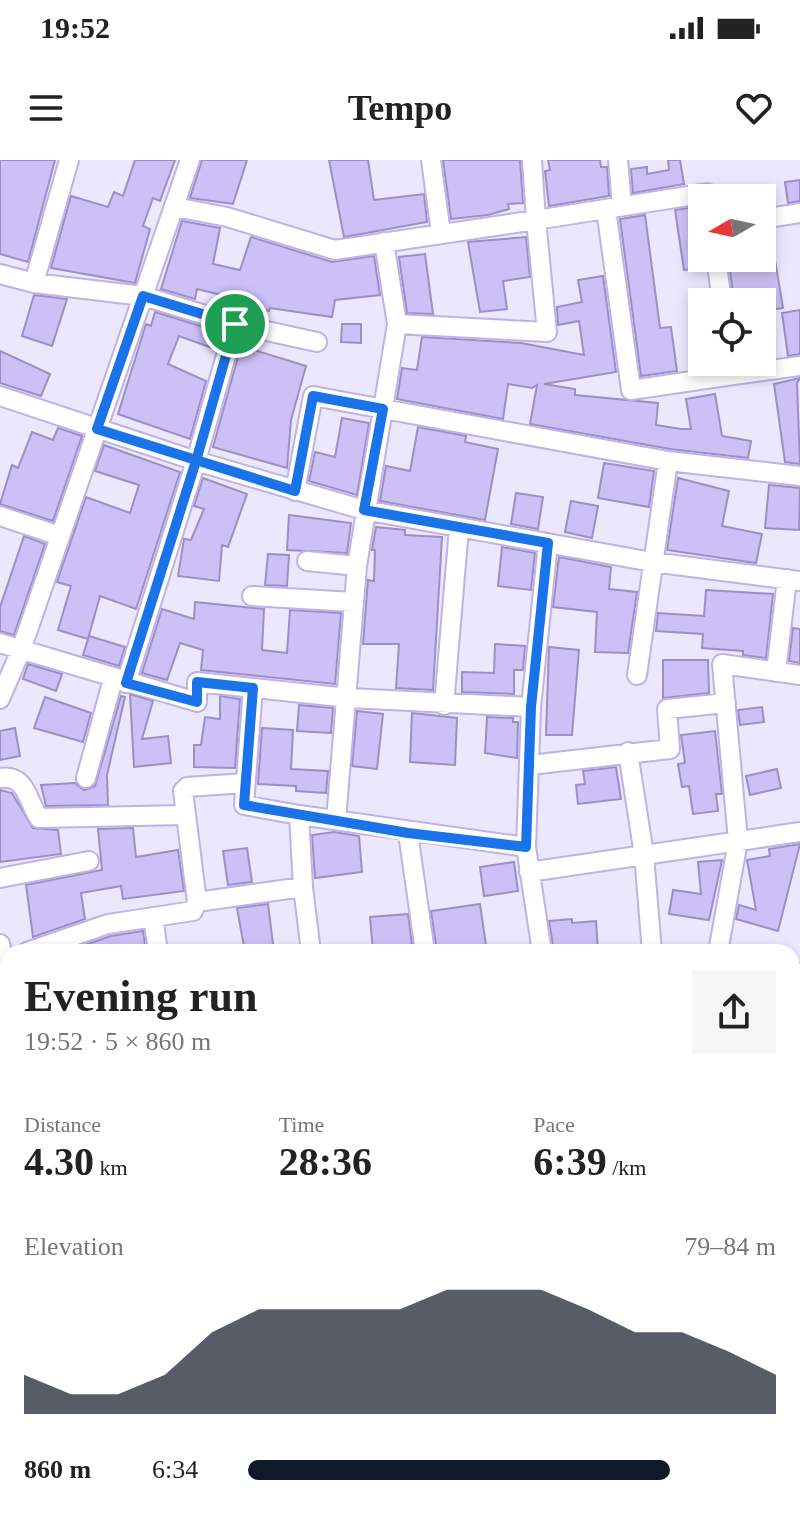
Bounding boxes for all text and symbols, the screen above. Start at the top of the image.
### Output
text: 19:52 [40,11,110,44]
icon: menu [24,86,68,130]
icon: heart [732,86,776,130]
text: Tempo [348,88,452,128]
north arrow [688,184,776,272]
map controls [688,184,776,376]
button: locate [688,288,776,376]
pin [201,290,269,358]
icon: arrive [213,302,257,346]
button: share [692,970,776,1054]
text: Evening run [24,972,258,1021]
text: 19:52 · 5 × 860 m [24,1027,211,1056]
text: Distance [24,1112,101,1137]
text: Time [279,1112,324,1137]
text: Pace [533,1112,575,1137]
text: 4.30 [24,1139,94,1184]
text: 28:36 [279,1139,372,1184]
text: 6:39 [533,1139,607,1184]
text: km [94,1155,128,1180]
text: /km [607,1155,646,1180]
text: Elevation [24,1232,124,1261]
text: 79–84 m [684,1232,776,1261]
text: 860 m [24,1455,91,1484]
text: 6:34 [152,1455,198,1484]

